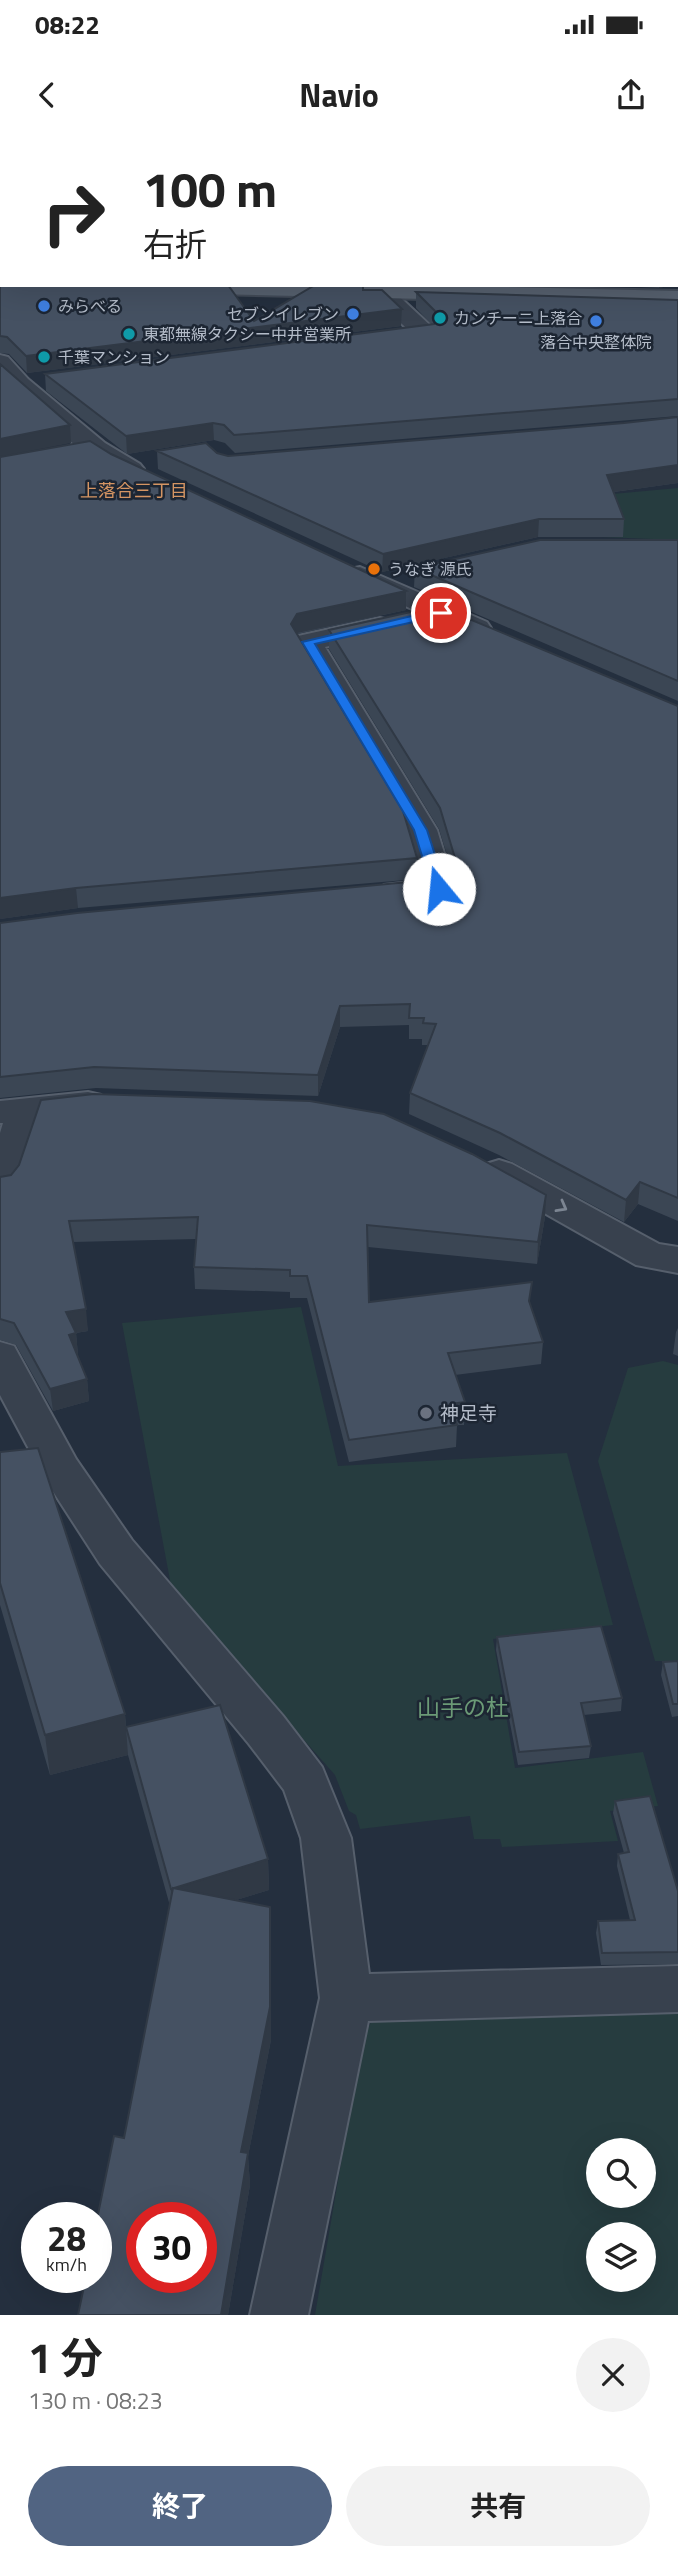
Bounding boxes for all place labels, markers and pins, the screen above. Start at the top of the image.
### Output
place label: みらべる [58,294,122,318]
marker: みらべる [36,298,52,314]
place label: セブンイレブン [227,302,339,326]
marker: セブンイレブン [345,306,361,322]
place label: カンチーニ上落合 [454,306,582,330]
marker: カンチーニ上落合 [432,310,448,326]
marker: 落合中央整体院 [588,313,604,329]
place label: 東都無線タクシー中井営業所 [143,322,351,346]
marker: 東都無線タクシー中井営業所 [121,326,137,342]
place label: 落合中央整体院 [540,330,652,354]
place label: 千葉マンション [58,345,170,369]
marker: 千葉マンション [36,349,52,365]
place label: うなぎ 源氏 [388,557,472,581]
marker: うなぎ 源氏 [366,561,382,577]
pin [411,583,471,643]
place label: 神足寺 [440,1398,497,1427]
marker: 神足寺 [418,1405,434,1421]

